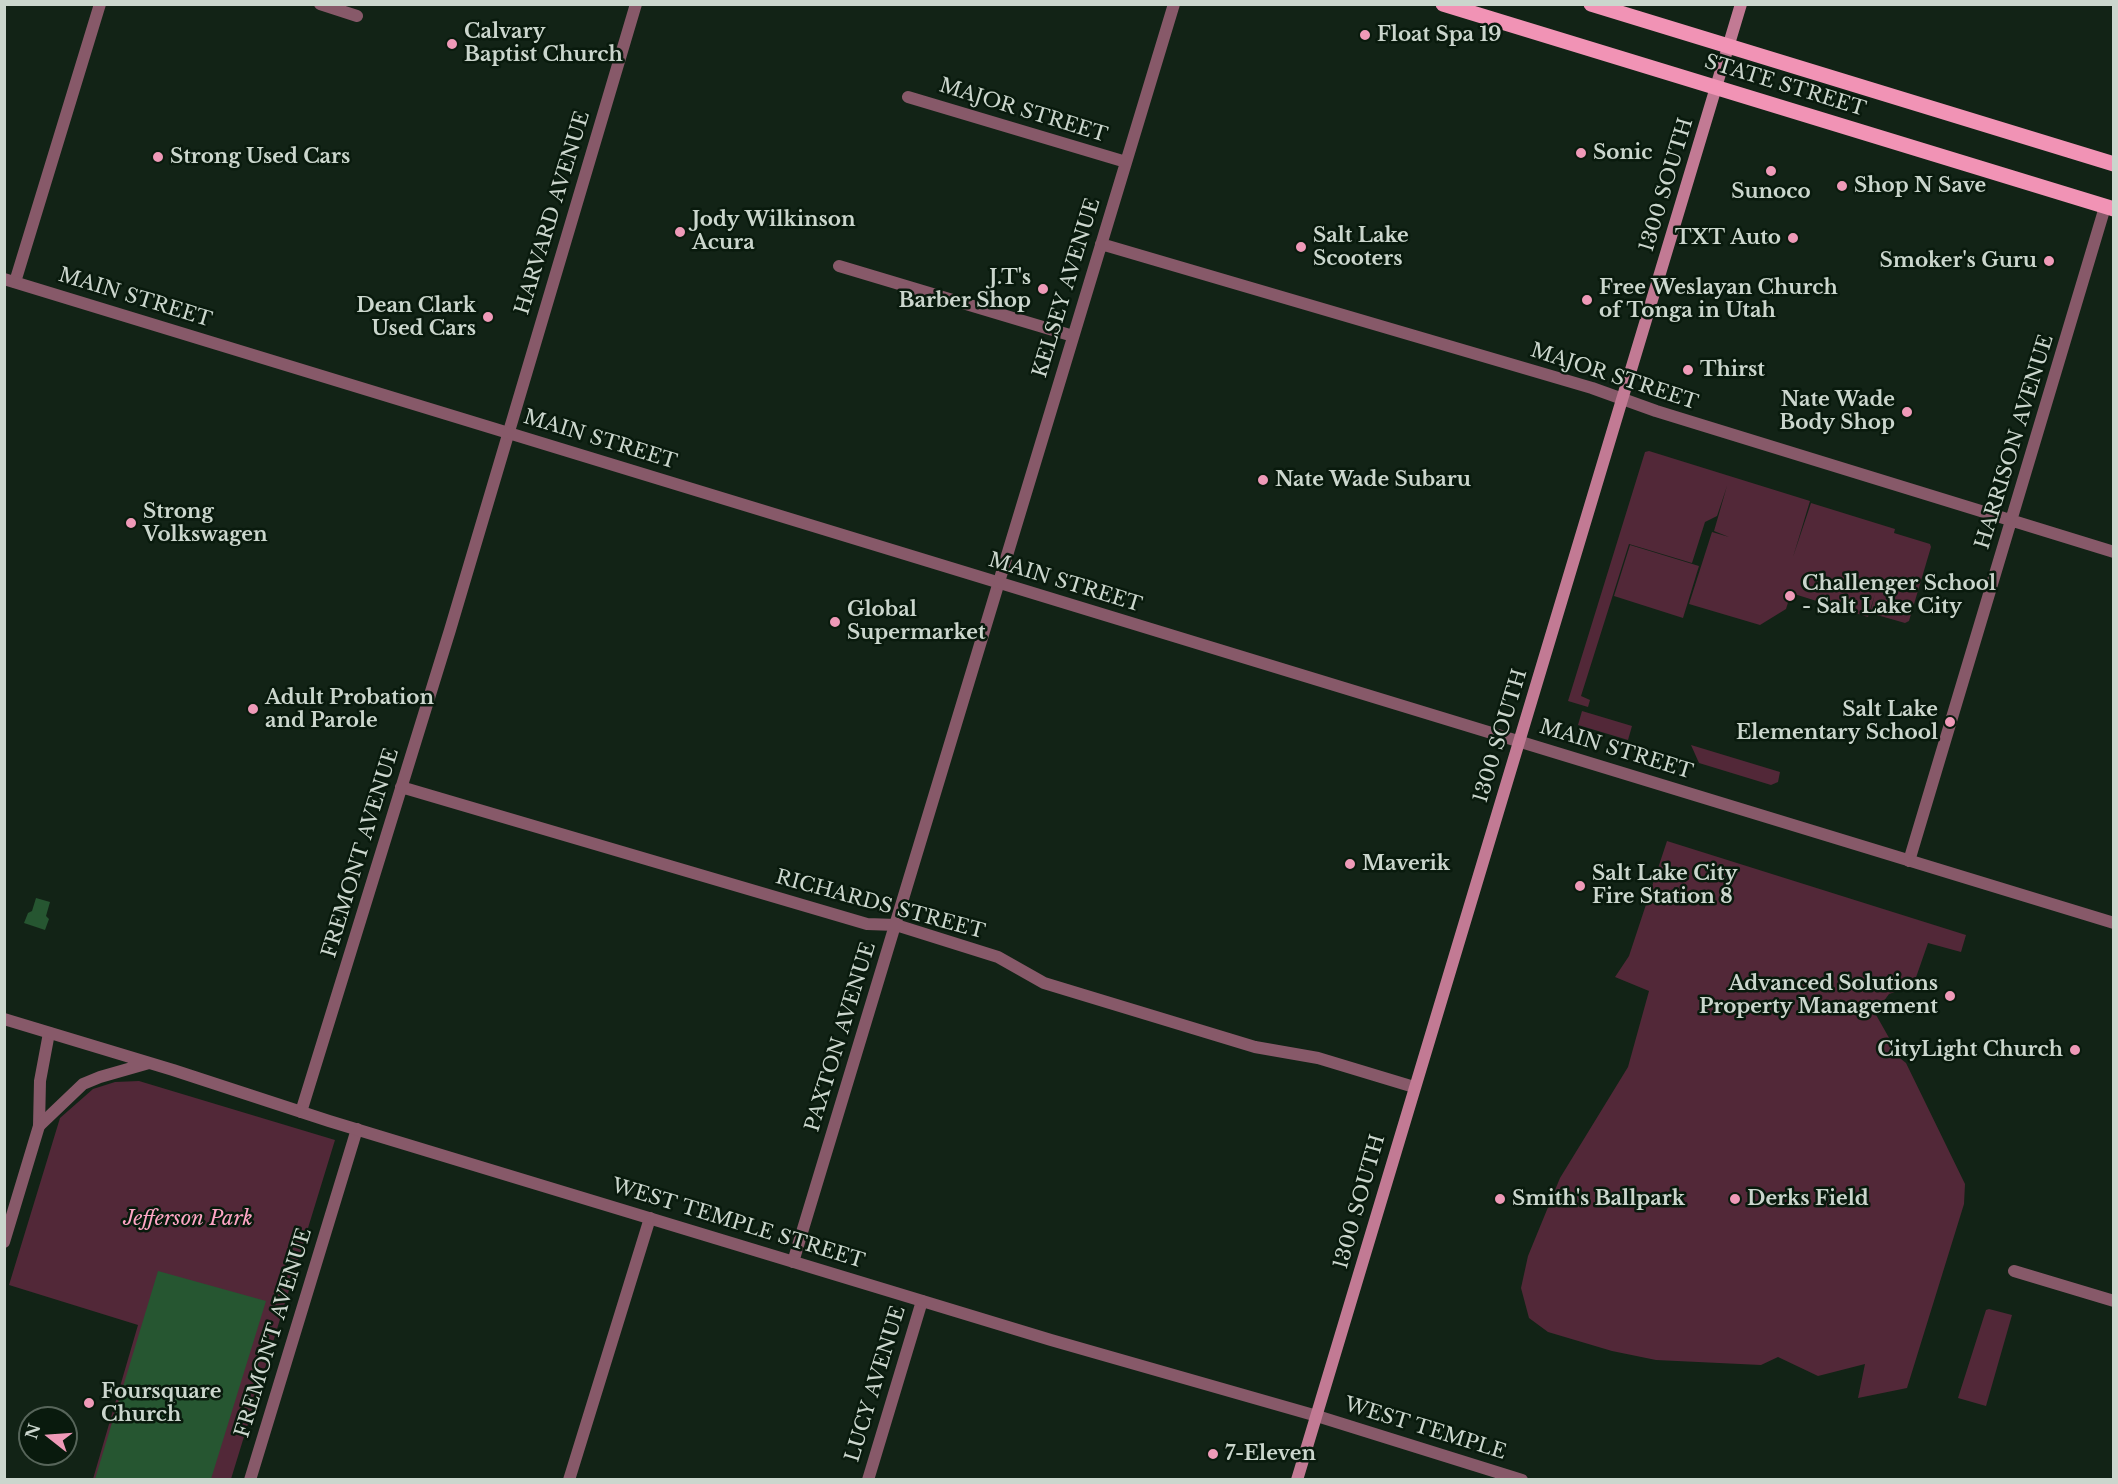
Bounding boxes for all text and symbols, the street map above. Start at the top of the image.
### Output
place label: Calvary Baptist Church [464,20,623,67]
place label: Float Spa 19 [1377,23,1502,47]
marker: Float Spa 19 [1358,28,1372,42]
marker: Calvary Baptist Church [445,37,459,51]
street label: STATE STREET [1701,50,1869,122]
street label: MAJOR STREET [936,74,1110,148]
street label: HARVARD AVENUE [511,108,595,318]
street label: 1300 SOUTH [1635,115,1699,255]
place label: Sonic [1593,141,1652,165]
place label: Strong Used Cars [170,145,350,169]
marker: Sonic [1574,146,1588,160]
marker: Strong Used Cars [151,150,165,164]
marker: Sunoco [1764,164,1778,178]
place label: Shop N Save [1854,174,1986,198]
marker: Shop N Save [1835,179,1849,193]
place label: Sunoco [1731,180,1811,204]
street label: KELSEY AVENUE [1028,195,1106,381]
place label: Jody Wilkinson Acura [692,208,856,255]
place label: Salt Lake Scooters [1313,224,1409,271]
marker: Jody Wilkinson Acura [673,225,687,239]
place label: TXT Auto [1675,226,1781,250]
marker: TXT Auto [1786,231,1800,245]
marker: Salt Lake Scooters [1294,240,1308,254]
place label: Smoker's Guru [1880,249,2037,273]
marker: Smoker's Guru [2042,254,2056,268]
street label: MAIN STREET [55,263,215,333]
place label: J.T's Barber Shop [898,266,1031,313]
place label: Free Weslayan Church of Tonga in Utah [1599,276,1838,323]
marker: J.T's Barber Shop [1036,282,1050,296]
marker: Free Weslayan Church of Tonga in Utah [1580,293,1594,307]
place label: Dean Clark Used Cars [356,294,476,341]
marker: Dean Clark Used Cars [481,310,495,324]
street label: HARRISON AVENUE [1971,332,2059,552]
street label: MAJOR STREET [1527,339,1701,415]
place label: Thirst [1700,358,1765,382]
marker: Thirst [1681,363,1695,377]
place label: Nate Wade Body Shop [1779,388,1895,435]
street label: MAIN STREET [520,405,680,475]
marker: Nate Wade Body Shop [1900,405,1914,419]
place label: Nate Wade Subaru [1275,468,1471,492]
marker: Nate Wade Subaru [1256,473,1270,487]
place label: Strong Volkswagen [143,500,267,547]
marker: Strong Volkswagen [124,516,138,530]
street label: MAIN STREET [985,548,1145,618]
place label: Challenger School - Salt Lake City [1802,572,1996,619]
marker: Challenger School - Salt Lake City [1783,589,1797,603]
place label: Global Supermarket [847,598,986,645]
marker: Global Supermarket [828,615,842,629]
street label: 1300 SOUTH [1469,666,1533,806]
place label: Adult Probation and Parole [265,686,434,733]
place label: Salt Lake Elementary School [1736,698,1938,745]
marker: Adult Probation and Parole [246,702,260,716]
street label: MAIN STREET [1536,715,1696,785]
marker: Salt Lake Elementary School [1943,715,1957,729]
street label: FREMONT AVENUE [318,745,404,961]
place label: Maverik [1362,852,1450,876]
marker: Maverik [1343,857,1357,871]
place label: Salt Lake City Fire Station 8 [1592,862,1737,909]
street label: RICHARDS STREET [773,866,987,944]
marker: Salt Lake City Fire Station 8 [1573,879,1587,893]
street label: PAXTON AVENUE [801,939,881,1135]
place label: Advanced Solutions Property Management [1699,972,1938,1019]
marker: Advanced Solutions Property Management [1943,989,1957,1003]
place label: CityLight Church [1877,1038,2063,1062]
marker: CityLight Church [2068,1043,2082,1057]
street label: 1300 SOUTH [1329,1132,1391,1272]
street label: WEST TEMPLE STREET [609,1174,867,1274]
place label: Smith's Ballpark [1512,1187,1685,1211]
place label: Derks Field [1747,1187,1869,1211]
marker: Smith's Ballpark [1493,1192,1507,1206]
marker: Derks Field [1728,1192,1742,1206]
park label: Jefferson Park [123,1207,253,1231]
street label: FREMONT AVENUE [231,1225,317,1441]
street label: LUCY AVENUE [841,1303,911,1465]
place label: Foursquare Church [101,1380,221,1427]
street label: WEST TEMPLE [1341,1393,1509,1465]
marker: Foursquare Church [82,1396,96,1410]
north arrow [18,1406,78,1466]
text: N [21,1421,44,1441]
place label: 7-Eleven [1225,1442,1316,1466]
marker: 7-Eleven [1206,1447,1220,1461]

